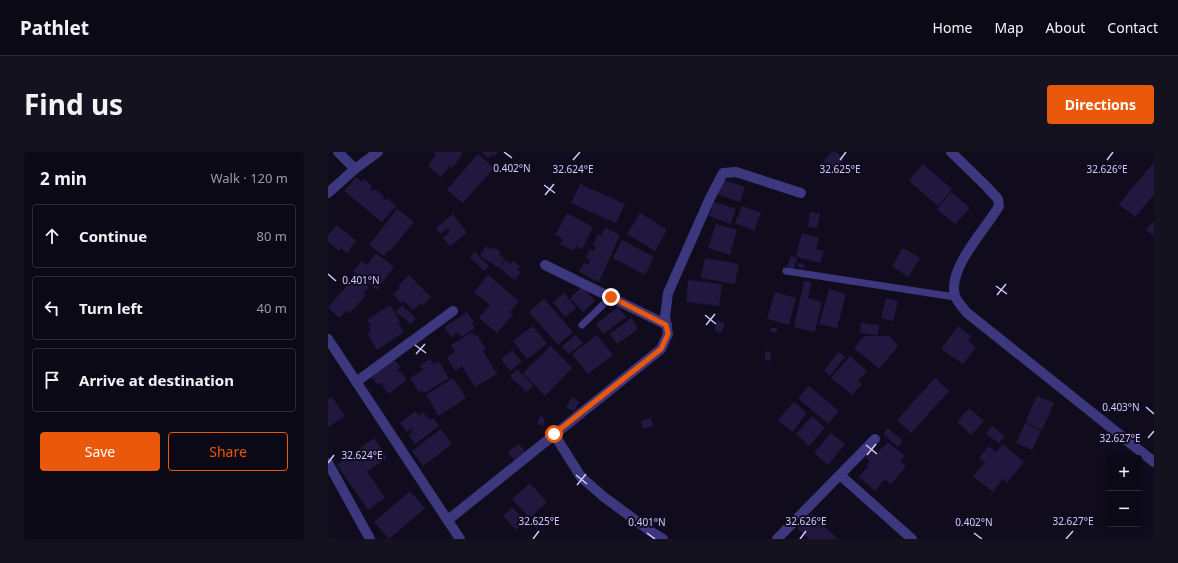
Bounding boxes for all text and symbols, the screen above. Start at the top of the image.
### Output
text: Pathlet [20,15,89,41]
text: Home [933,18,972,37]
text: Map [994,18,1024,37]
text: About [1046,18,1085,37]
text: Contact [1107,18,1158,37]
text: Find us [24,85,123,123]
button: Directions [1047,85,1154,124]
text: 0.402°N [493,161,531,175]
text: 32.624°E [552,162,594,176]
text: 32.625°E [819,162,861,176]
text: 32.626°E [1086,162,1128,176]
text: 2 min [40,167,87,190]
text: Walk · 120 m [210,169,288,187]
icon: ahead [41,225,63,247]
text: Continue [79,226,147,246]
text: 80 m [257,227,287,245]
text: 0.401°N [342,273,380,287]
route end [602,288,620,306]
icon: left [41,297,63,319]
text: Turn left [79,298,143,318]
text: 40 m [257,299,287,317]
icon: arrive [41,369,63,391]
text: Arrive at destination [79,370,234,390]
text: 0.403°N [1102,400,1140,414]
route start [545,425,563,443]
text: 32.627°E [1099,431,1141,445]
button: Save [40,432,160,471]
button: Share [168,432,288,471]
text: 32.624°E [341,448,383,462]
map controls [1106,455,1142,527]
button: + [1106,455,1142,491]
button: − [1106,491,1142,527]
text: 32.625°E [518,514,560,528]
text: 32.626°E [785,514,827,528]
text: 32.627°E [1052,514,1094,528]
text: 0.401°N [628,515,666,529]
text: 0.402°N [955,515,993,529]

